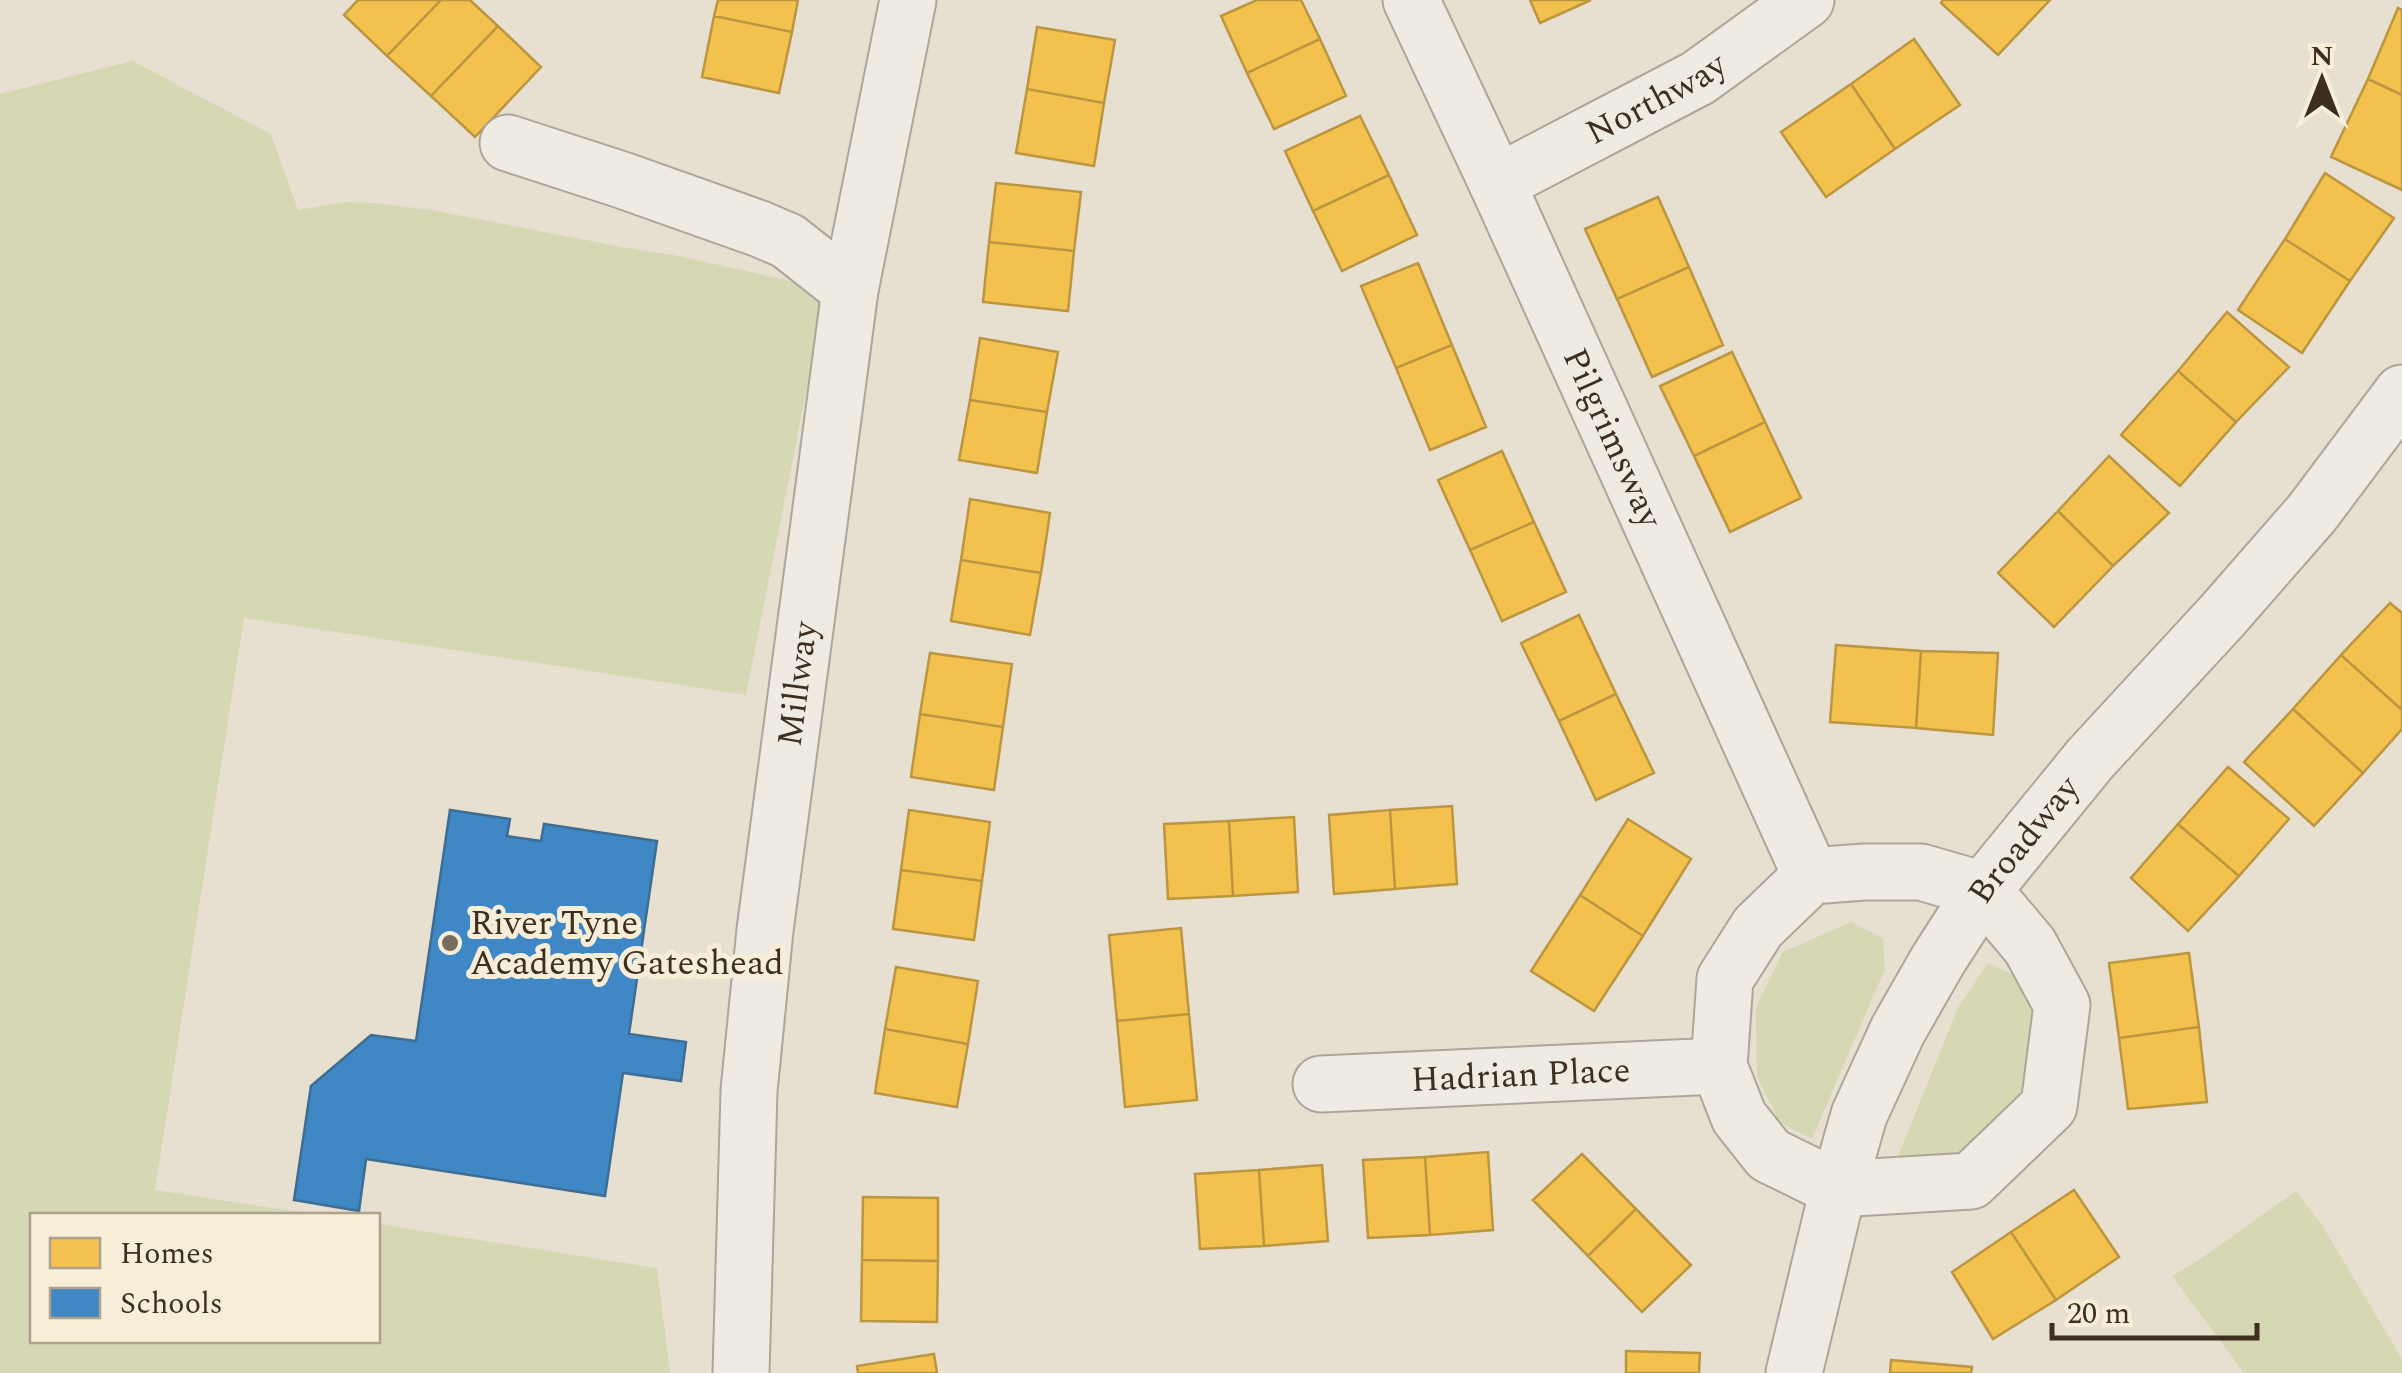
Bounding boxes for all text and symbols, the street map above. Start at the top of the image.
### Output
north arrow [2272,30,2372,130]
text: N [2311,35,2333,78]
street label: Northway [1576,38,1739,159]
street label: Pilgrimsway [1549,339,1677,538]
street label: Millway [763,617,832,750]
street label: Broadway [1954,763,2093,914]
place label: River Tyne Academy Gateshead [470,897,784,990]
marker: River Tyne Academy Gateshead [439,932,461,954]
street label: Hadrian Place [1410,1044,1632,1106]
legend [30,1213,380,1343]
text: Homes [120,1231,214,1277]
scale bar [2052,1278,2257,1340]
text: Schools [120,1281,223,1327]
text: 20 m [2067,1291,2130,1337]

